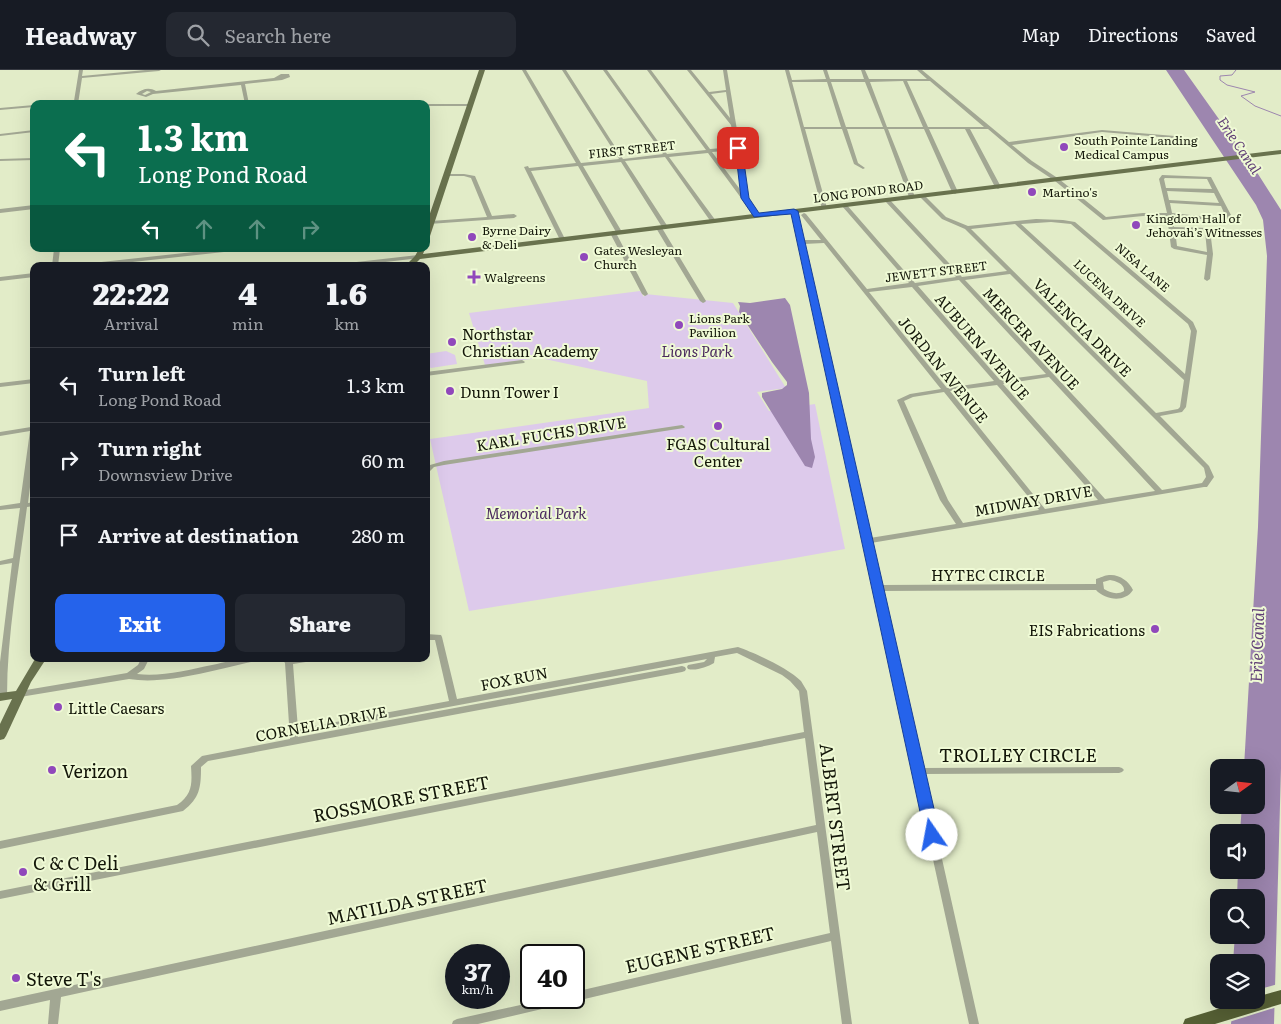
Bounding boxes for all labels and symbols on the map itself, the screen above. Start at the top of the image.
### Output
water label: Erie Canal [1214,112,1267,178]
pin [717,127,759,169]
place label: South Pointe Landing Medical Campus [1074,131,1198,163]
street label: FIRST STREET [588,135,677,163]
marker: South Pointe Landing Medical Campus [1058,141,1070,153]
street label: LONG POND ROAD [812,175,924,207]
place label: Martino's [1042,183,1098,201]
marker: Martino's [1026,186,1038,198]
place label: Kingdom Hall of Jehovah’s Witnesses [1146,209,1263,241]
marker: Kingdom Hall of Jehovah’s Witnesses [1130,219,1142,231]
place label: Byrne Dairy & Deli [482,221,551,253]
marker: Byrne Dairy & Deli [466,231,478,243]
street label: NISA LANE [1112,238,1175,296]
place label: Gates Wesleyan Church [594,241,682,273]
marker: Gates Wesleyan Church [578,251,590,263]
street label: LUCENA DRIVE [1070,255,1150,331]
street label: JEWETT STREET [884,256,988,286]
place label: Walgreens [484,268,546,286]
marker: Walgreens [468,271,480,283]
street label: VALENCIA DRIVE [1028,272,1138,382]
street label: MERCER AVENUE [978,281,1086,395]
street label: AUBURN AVENUE [930,288,1036,404]
place label: Lions Park Pavilion [689,309,750,341]
street label: JORDAN AVENUE [893,310,995,428]
marker: Lions Park Pavilion [673,319,685,331]
place label: Northstar Christian Academy [462,322,599,362]
marker: Northstar Christian Academy [446,336,458,348]
park label: Lions Park [661,339,733,362]
place label: Dunn Tower I [460,380,559,403]
marker: Dunn Tower I [444,385,456,397]
street label: KARL FUCHS DRIVE [475,410,627,456]
marker: FGAS Cultural Center [712,420,724,432]
place label: FGAS Cultural Center [666,432,770,472]
street label: MIDWAY DRIVE [972,478,1094,522]
park label: Memorial Park [486,501,587,524]
street label: HYTEC CIRCLE [931,563,1045,586]
water label: Erie Canal [1243,607,1269,683]
place label: EIS Fabrications [1029,618,1145,641]
marker: EIS Fabrications [1149,623,1161,635]
street label: FOX RUN [478,660,550,696]
place label: Little Caesars [68,696,165,719]
street label: CORNELIA DRIVE [253,699,389,747]
marker: Little Caesars [52,701,64,713]
street label: ALBERT STREET [814,741,858,893]
street label: TROLLEY CIRCLE [939,741,1097,768]
place label: Verizon [62,757,128,784]
north arrow [1210,759,1265,814]
marker: Verizon [46,764,58,776]
street label: ROSSMORE STREET [310,768,492,828]
position arrow [905,808,957,860]
place label: C & C Deli & Grill [33,849,118,897]
marker: C & C Deli & Grill [17,866,29,878]
street label: MATILDA STREET [324,871,490,931]
street label: EUGENE STREET [622,919,778,979]
speed limit sign: 40 [520,944,585,1009]
place label: Steve T's [26,965,101,992]
marker: Steve T's [10,972,22,984]

